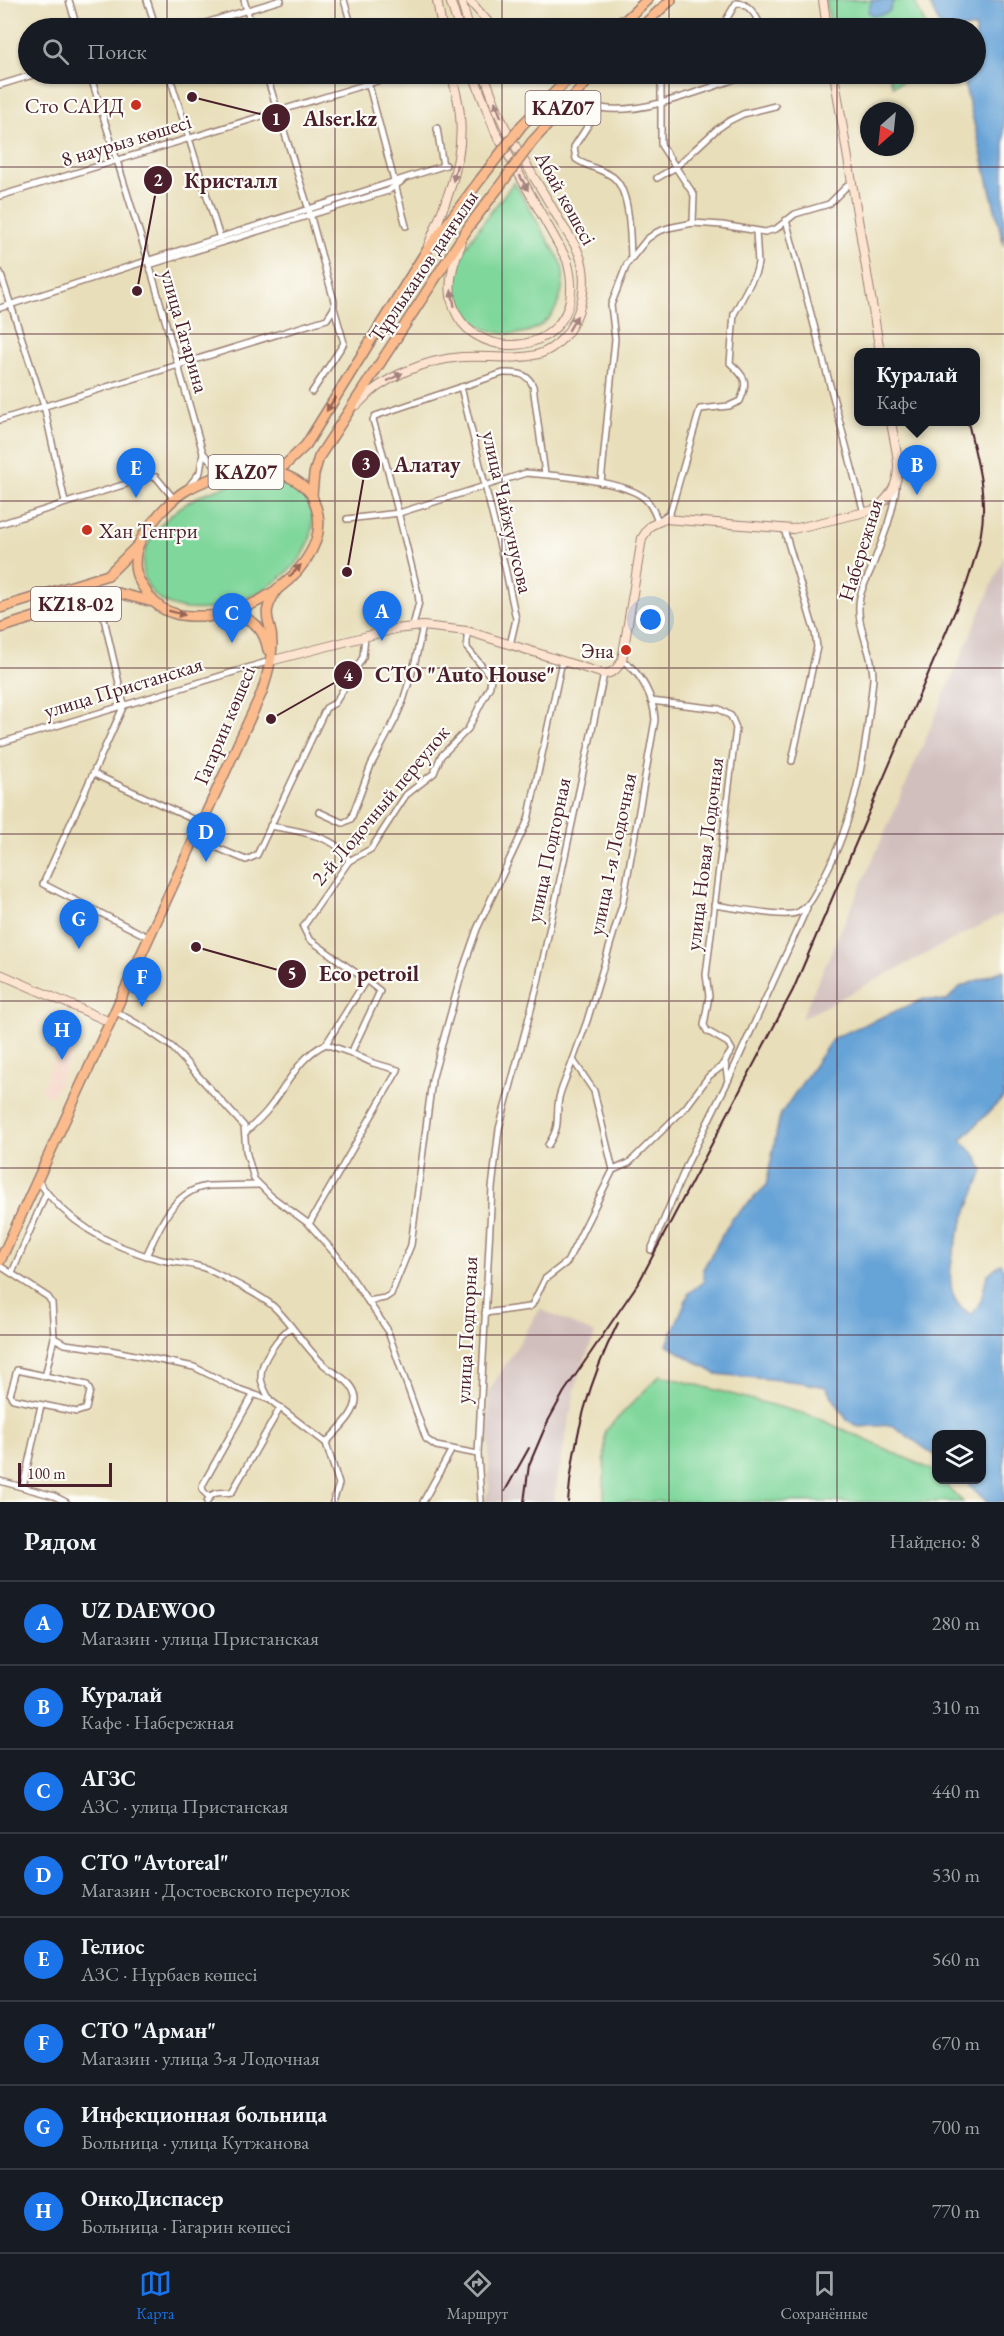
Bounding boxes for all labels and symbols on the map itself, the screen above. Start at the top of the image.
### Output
road number: KAZ07 [526,91,600,125]
place label: Сто САИД [25,92,124,119]
marker: Сто САИД [129,98,143,112]
callout: Alser.kz [261,98,389,138]
one-way arrow [493,100,503,118]
north arrow [860,102,914,156]
text: Alser.kz [302,104,377,133]
street label: 8 наурыз көшесі [58,107,194,173]
text: 1 [271,107,281,130]
street label: Абай көшесі [529,145,603,250]
callout: Кристалл [143,160,290,200]
one-way arrow [449,163,459,182]
text: Кристалл [184,166,278,195]
text: 2 [153,168,163,191]
one-way arrow [519,175,529,192]
street label: Тұрлыханов даңғылы [362,184,484,347]
street label: улица Гагарина [154,266,216,396]
one-way arrow [448,289,457,308]
one-way arrow [568,314,578,331]
one-way arrow [387,372,404,382]
one-way arrow [326,396,337,412]
street label: улица Чайжунусова [476,428,540,597]
callout: Алатау [351,444,472,484]
pin: B [898,446,936,495]
pin: E [116,448,156,498]
text: Алатау [393,450,461,479]
text: 3 [361,452,371,475]
road number: KAZ07 [208,455,284,489]
street label: Набережная [832,496,888,604]
place label: Хан Тенгри [98,517,198,544]
marker: Хан Тенгри [80,523,94,537]
one-way arrow [288,565,302,579]
road number: KZ18-02 [31,587,121,621]
pin: A [362,592,401,641]
pin: C [212,594,252,643]
your location [636,605,665,634]
one-way arrow [168,609,186,618]
place label: Эна [581,637,615,664]
marker: Эна [619,643,633,657]
street label: улица Пристанская [40,650,206,724]
callout: СТО "Auto House" [333,655,567,695]
text: СТО "Auto House" [375,660,555,689]
street label: Гагарин көшесі [187,662,261,788]
text: 4 [343,663,353,686]
street label: 2-й Лодочный переулок [305,719,455,891]
street label: улица Новая Лодочная [679,756,729,952]
street label: улица 1-я Лодочная [582,770,642,938]
street label: улица Подгорная [519,775,577,925]
pin: D [186,812,226,862]
pin: G [60,900,98,949]
callout: Eco petroil [277,954,431,994]
pin: F [122,958,162,1007]
text: Eco petroil [319,959,419,988]
text: 5 [287,962,297,985]
pin: H [42,1010,82,1060]
street label: улица Подгорная [449,1256,483,1404]
scale bar [18,1460,112,1488]

